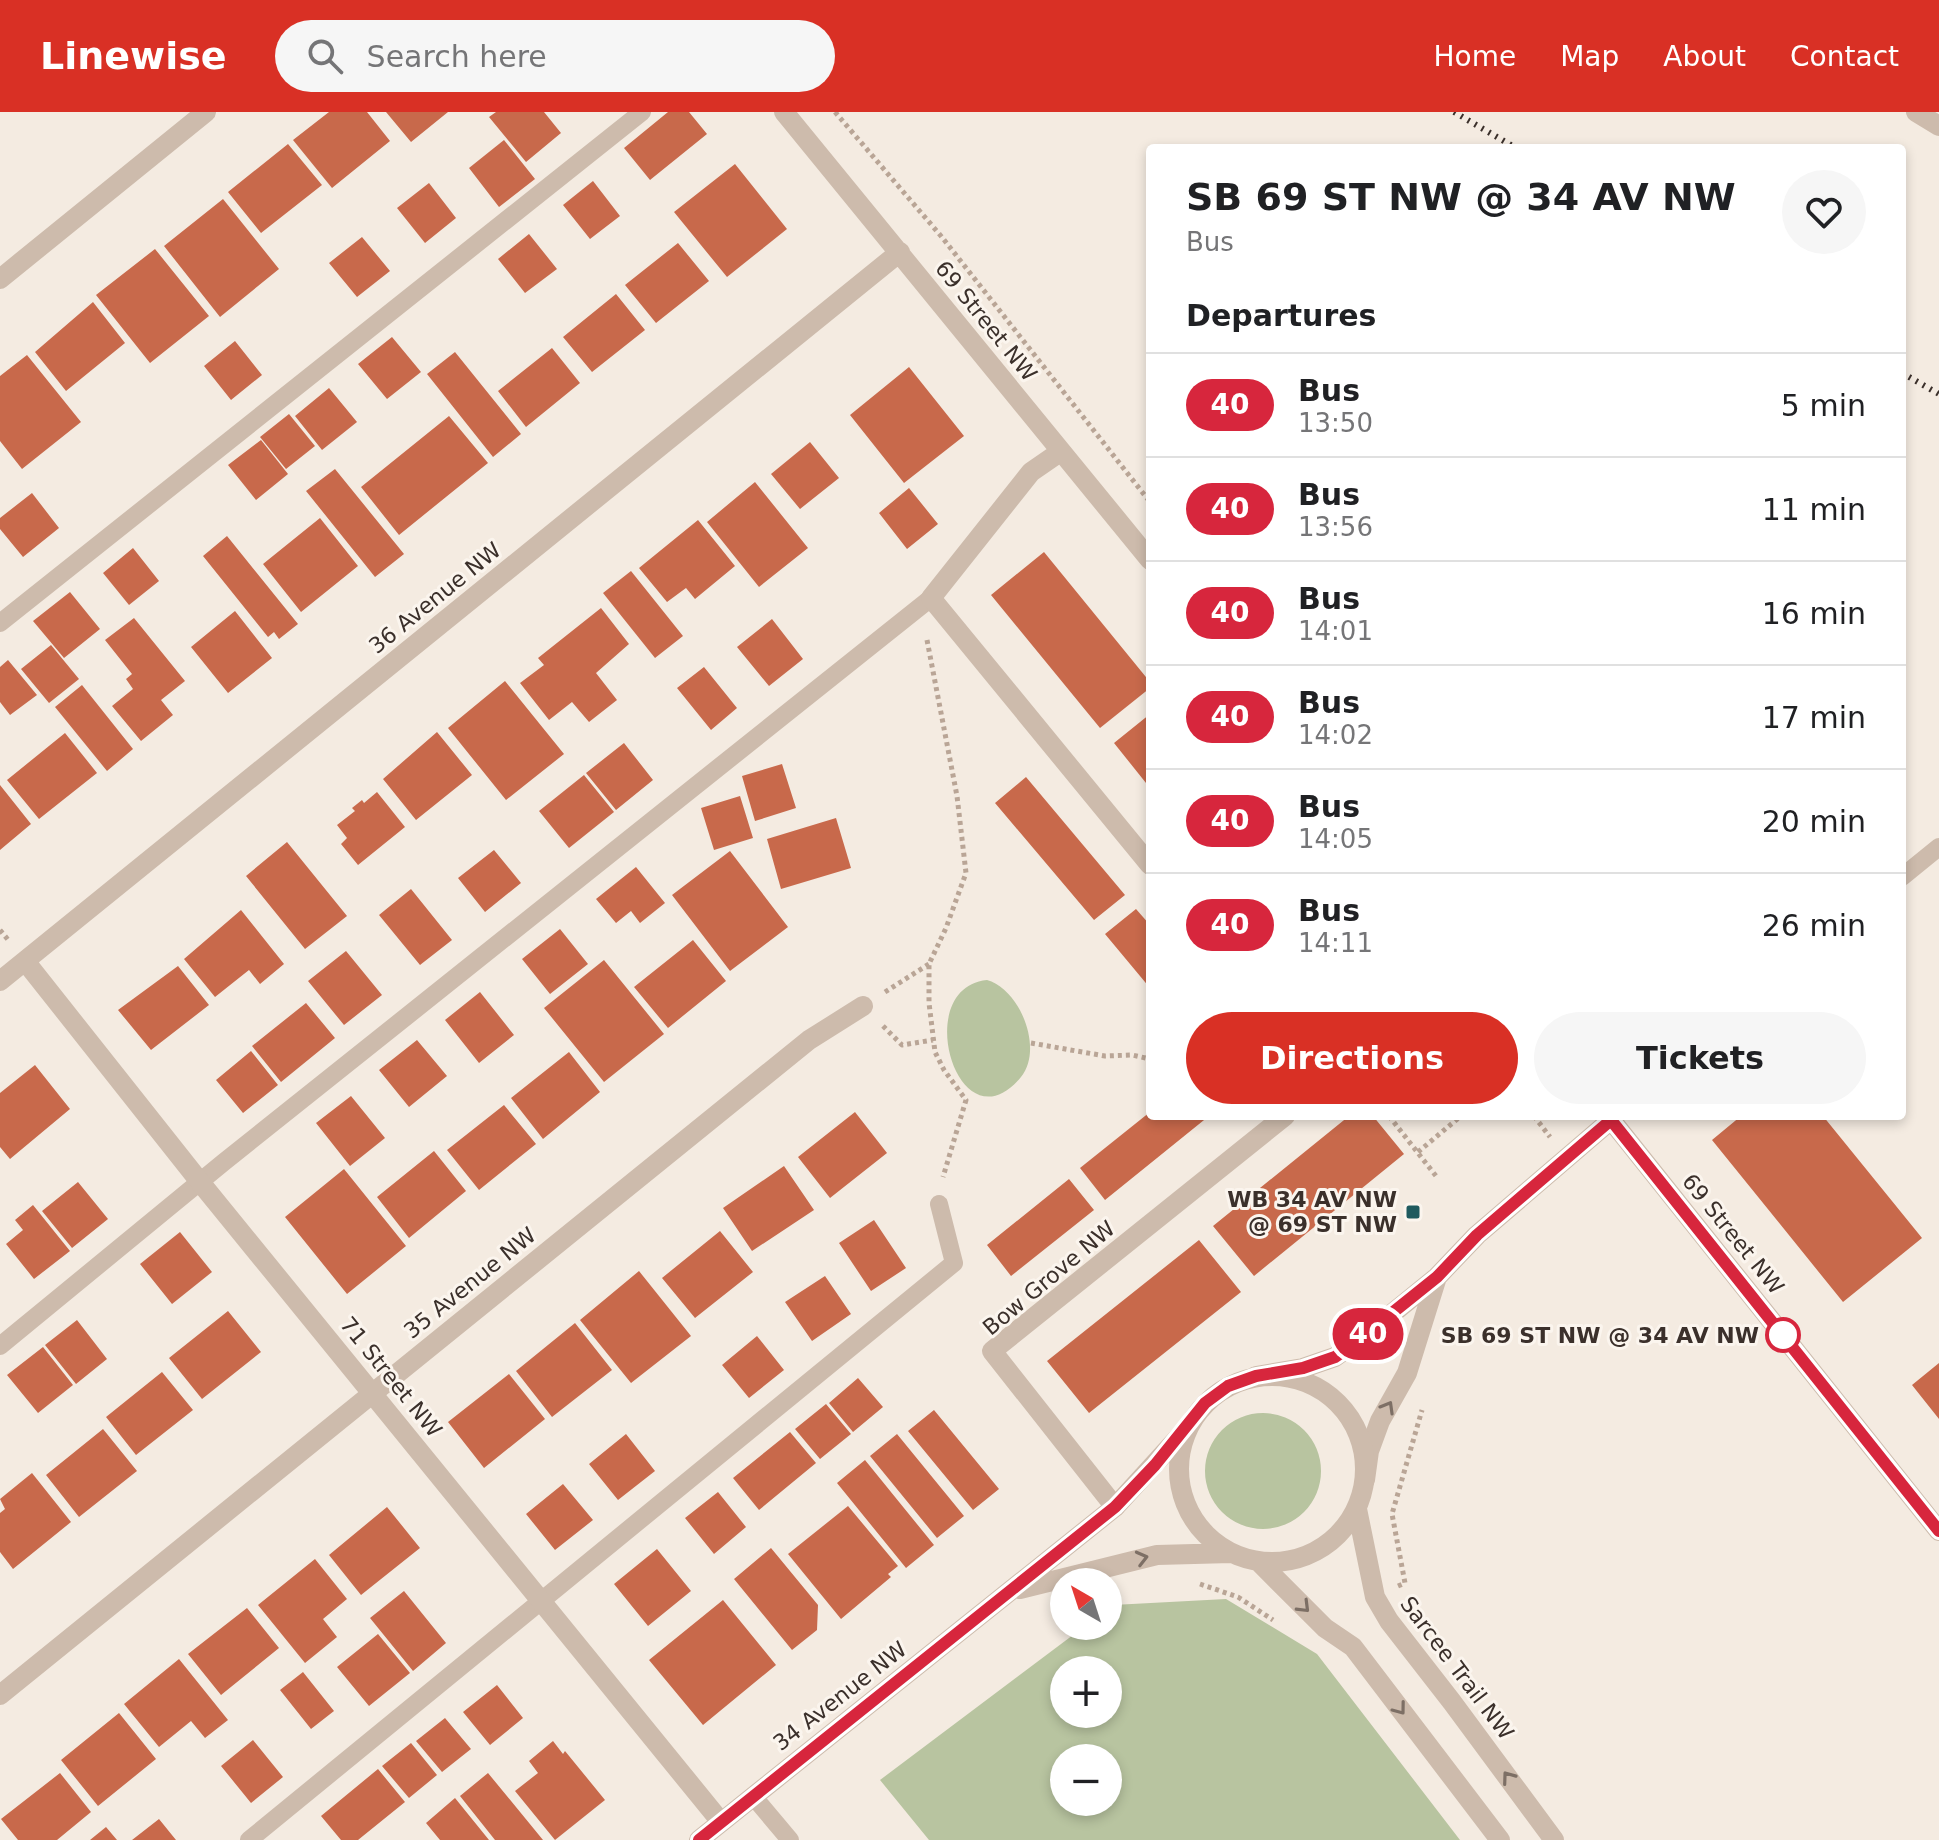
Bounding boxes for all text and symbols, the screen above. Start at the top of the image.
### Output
search box [275,20,835,92]
text: Linewise [40,34,227,78]
icon: search [303,34,347,78]
text: Search here [367,39,547,74]
text: Home [1433,40,1516,73]
text: Map [1560,40,1619,73]
text: About [1663,40,1746,73]
text: Contact [1790,40,1899,73]
button: heart [1782,170,1866,254]
text: SB 69 ST NW @ 34 AV NW [1186,175,1736,219]
text: Bus [1186,227,1234,257]
street label: 69 Street NW [930,256,1042,386]
text: Departures [1186,298,1376,333]
text: Bus [1298,373,1360,408]
text: 40 [1211,388,1249,421]
text: 5 min [1781,388,1866,423]
text: 13:50 [1298,408,1373,438]
text: Bus [1298,477,1360,512]
text: 40 [1211,492,1249,525]
text: 11 min [1762,492,1866,527]
text: 13:56 [1298,512,1373,542]
street label: 36 Avenue NW [364,537,506,659]
text: Bus [1298,581,1360,616]
text: 40 [1211,596,1249,629]
text: 16 min [1762,596,1866,631]
text: 14:01 [1298,616,1373,646]
text: Bus [1298,685,1360,720]
text: 40 [1211,700,1249,733]
text: 17 min [1762,700,1866,735]
text: 14:02 [1298,720,1373,750]
text: Bus [1298,789,1360,824]
text: 40 [1211,804,1249,837]
text: 20 min [1762,804,1866,839]
text: 14:05 [1298,824,1373,854]
text: Bus [1298,893,1360,928]
text: 40 [1211,908,1249,941]
text: 26 min [1762,908,1866,943]
text: 14:11 [1298,928,1373,958]
button: Directions [1186,1012,1518,1104]
button: Tickets [1534,1012,1866,1104]
street label: 69 Street NW [1677,1169,1789,1299]
place label: WB 34 AV NW @ 69 ST NW [1227,1187,1397,1237]
marker: WB 34 AV NW @ 69 ST NW [1404,1203,1422,1221]
street label: Bow Grove NW [978,1215,1120,1340]
street label: 35 Avenue NW [399,1222,541,1344]
line badge: 40 [1332,1308,1404,1360]
street label: 71 Street NW [335,1312,447,1442]
text: 40 [1349,1317,1387,1350]
marker: SB 69 ST NW @ 34 AV NW [1766,1318,1800,1352]
place label: SB 69 ST NW @ 34 AV NW [1441,1323,1759,1348]
one-way arrow [1378,1401,1394,1416]
one-way arrow [1135,1551,1148,1568]
north arrow [1050,1568,1122,1640]
map controls [1050,1568,1122,1816]
street label: Sarcee Trail NW [1395,1592,1519,1745]
one-way arrow [1295,1598,1309,1612]
street label: 34 Avenue NW [768,1636,912,1756]
button: + [1050,1656,1122,1728]
one-way arrow [1391,1700,1405,1715]
button: − [1050,1744,1122,1816]
one-way arrow [1503,1772,1518,1786]

